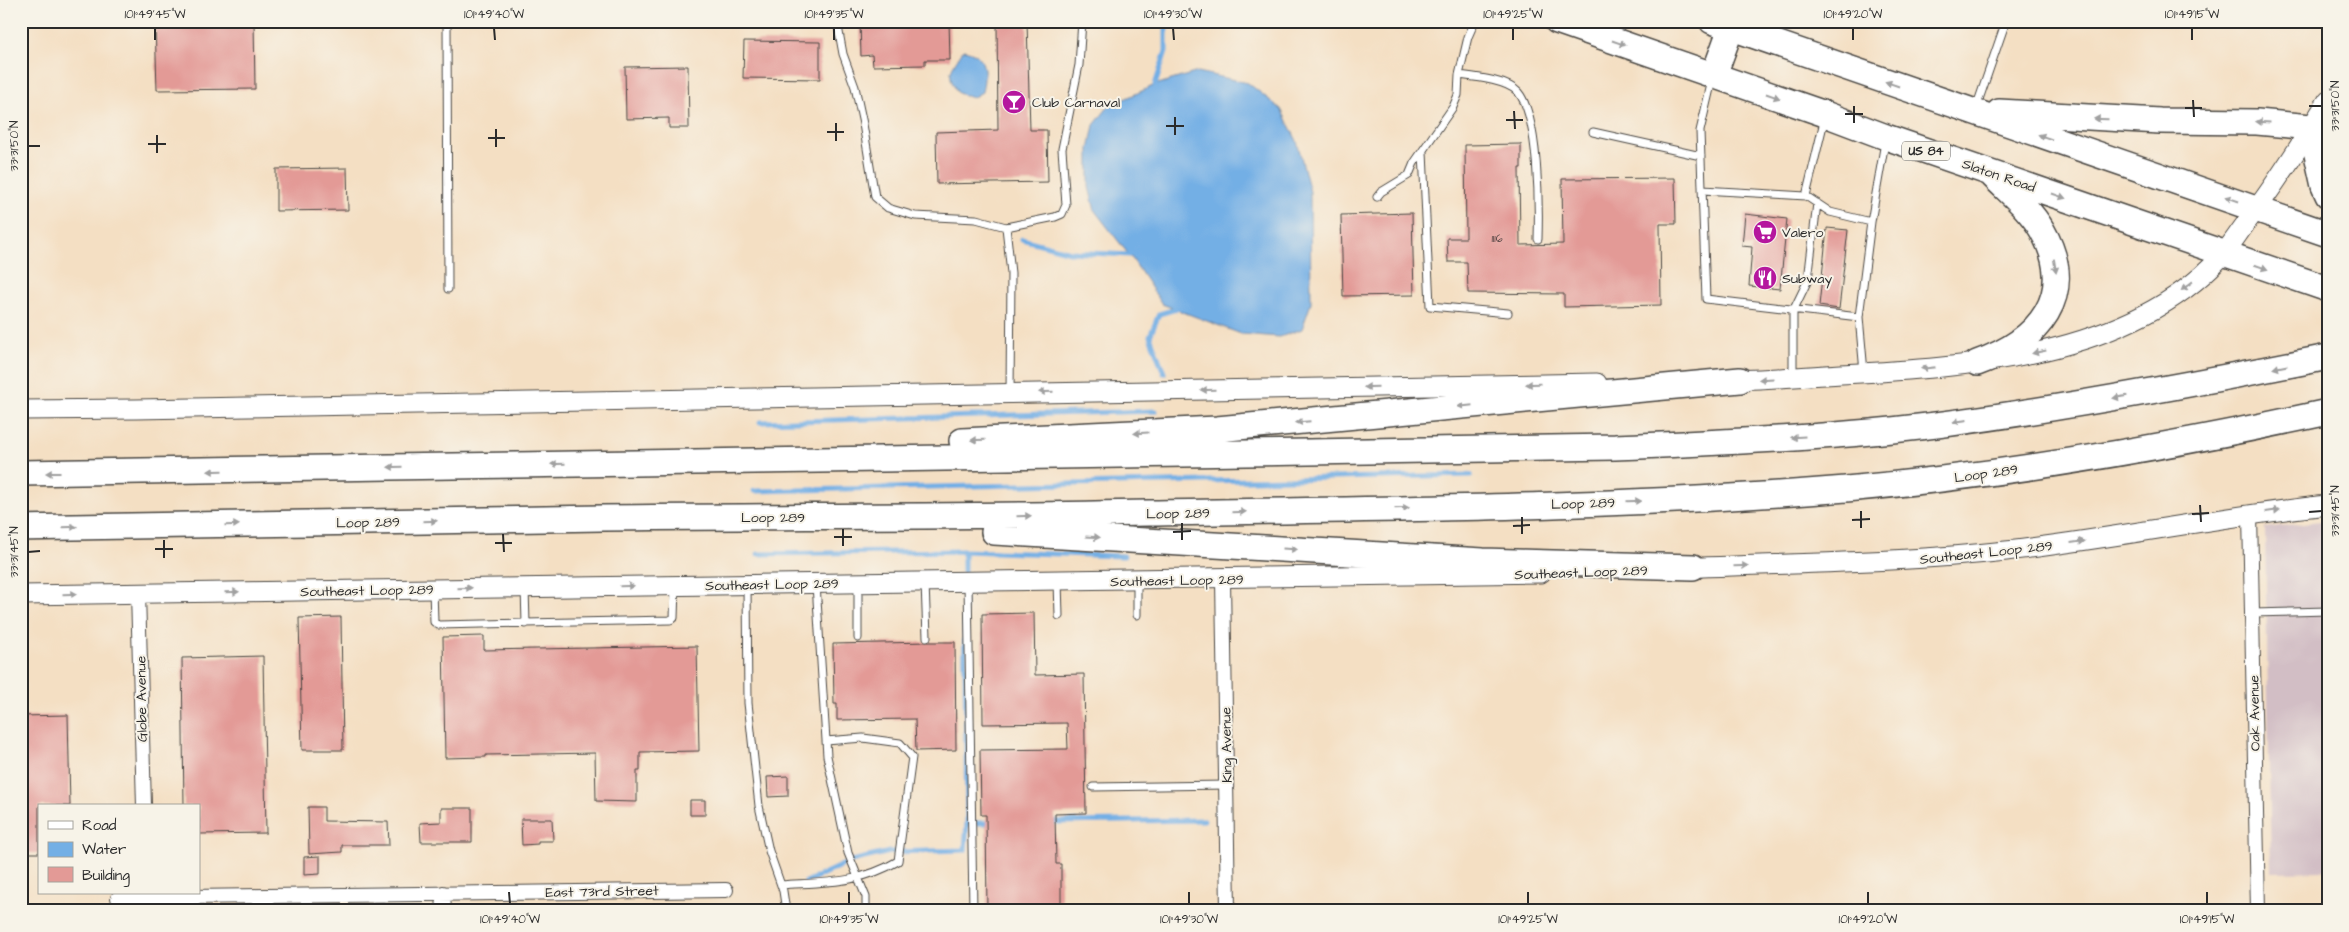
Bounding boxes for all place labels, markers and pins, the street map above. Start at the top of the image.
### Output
bar icon: Club Carnaval [1001,89,1027,115]
place label: Club Carnaval [1032,93,1120,113]
supermarket icon: Valero [1752,219,1778,245]
place label: Valero [1782,223,1823,243]
restaurant icon: Subway [1752,265,1778,291]
place label: Subway [1782,269,1832,289]

